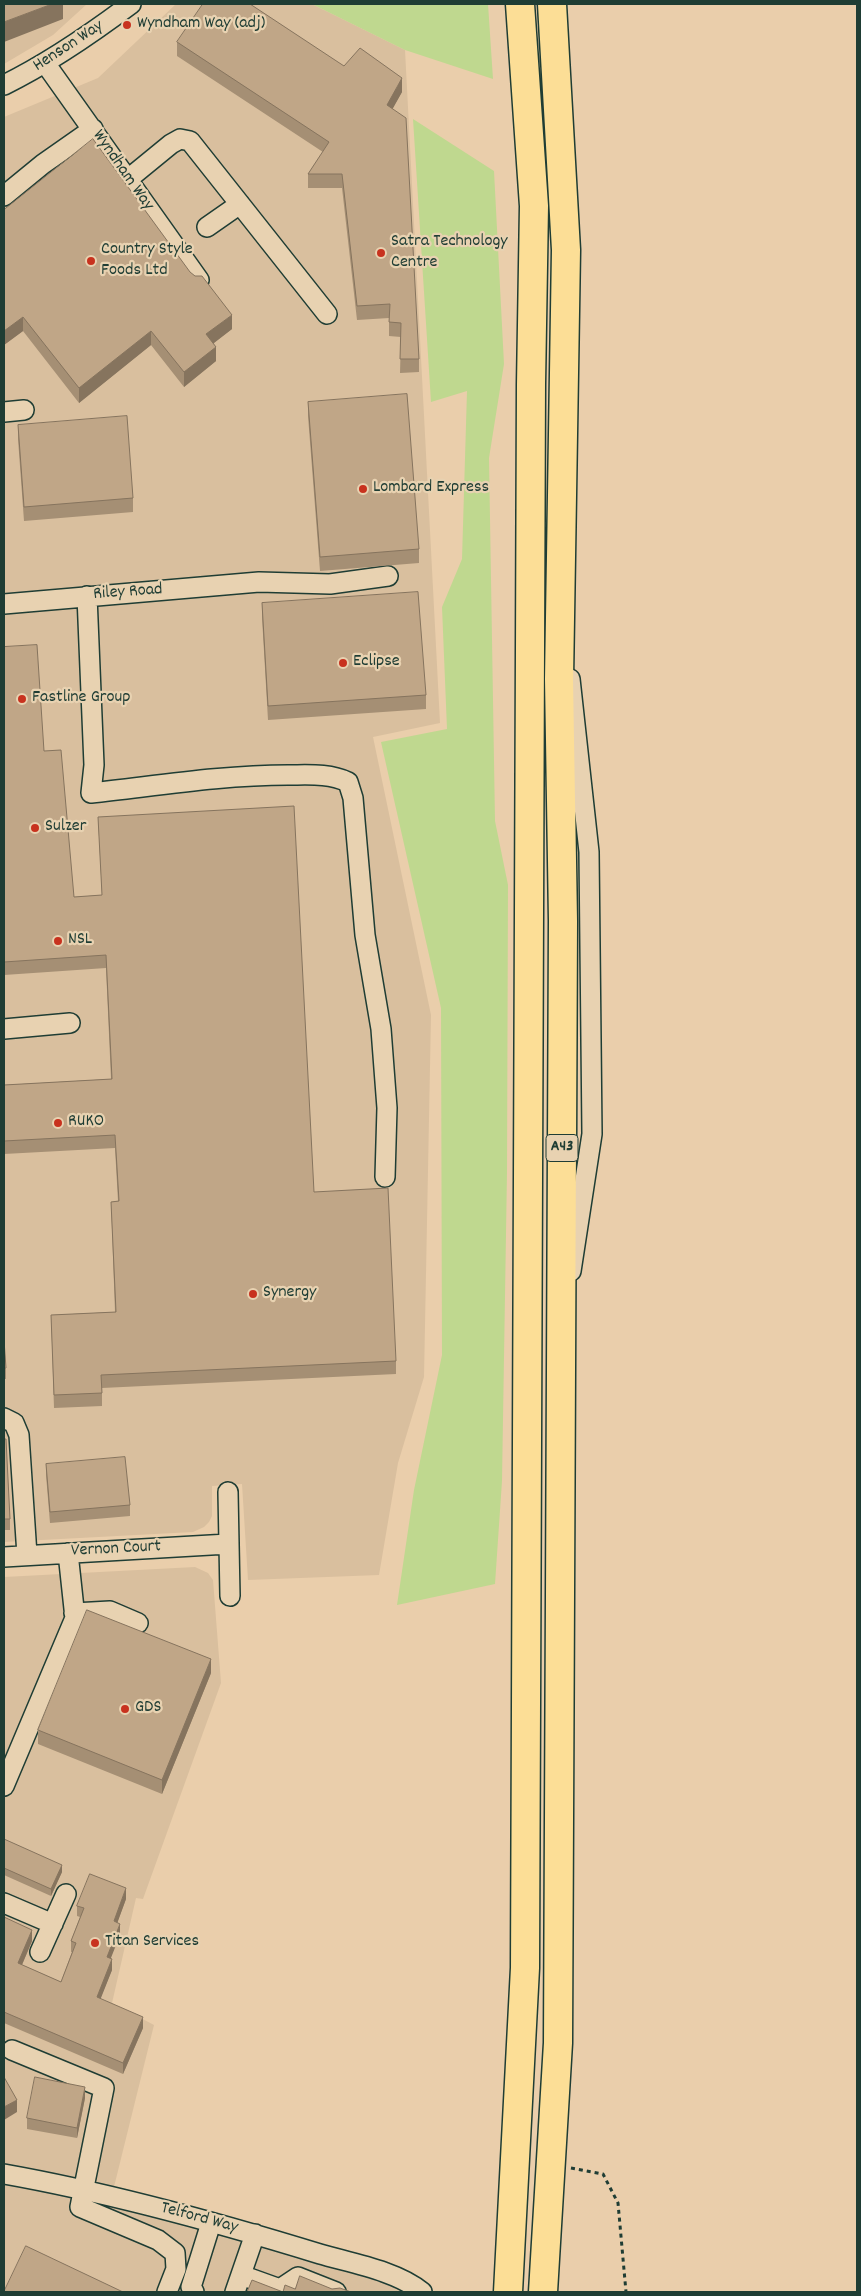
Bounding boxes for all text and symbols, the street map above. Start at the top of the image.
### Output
place label: Wyndham Way (adj) [137,14,265,36]
street label: Henson Way [30,16,108,78]
marker: Wyndham Way (adj) [121,19,133,31]
street label: Wyndham Way [86,126,158,216]
place label: Satra Technology Centre [391,232,508,274]
place label: Country Style Foods Ltd [101,240,193,282]
marker: Satra Technology Centre [375,247,387,259]
marker: Country Style Foods Ltd [85,255,97,267]
place label: Lombard Express [373,478,489,500]
marker: Lombard Express [357,483,369,495]
street label: Riley Road [93,580,163,606]
place label: Eclipse [353,652,400,674]
marker: Eclipse [337,657,349,669]
place label: Fastline Group [32,688,130,710]
marker: Fastline Group [16,693,28,705]
place label: Sulzer [45,817,86,839]
marker: Sulzer [29,822,41,834]
place label: NSL [68,930,92,952]
marker: NSL [52,935,64,947]
place label: RUKO [68,1112,104,1134]
marker: RUKO [52,1117,64,1129]
road number: A43 [546,1134,578,1162]
place label: Synergy [263,1283,316,1305]
marker: Synergy [247,1288,259,1300]
street label: Vernon Court [70,1537,162,1563]
place label: GDS [135,1698,161,1720]
marker: GDS [119,1703,131,1715]
place label: Titan Services [105,1932,199,1954]
marker: Titan Services [89,1937,101,1949]
street label: Telford Way [158,2198,240,2240]

